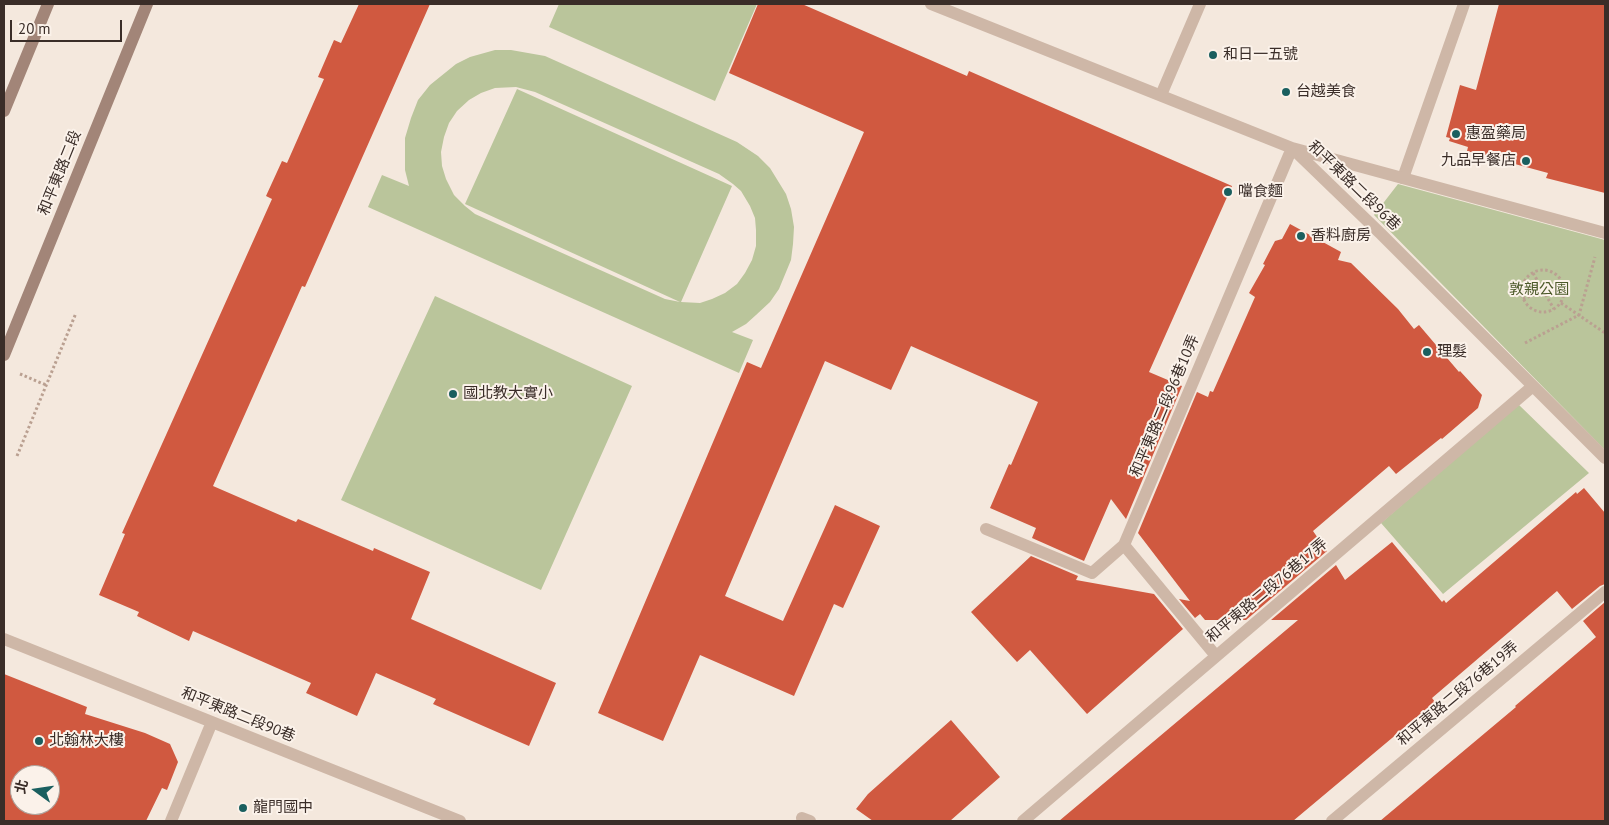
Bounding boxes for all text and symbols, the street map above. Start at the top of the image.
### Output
scale bar [12,10,125,42]
text: 20 m [18,19,51,38]
place label: 和日一五號 [1223,46,1298,64]
marker: 和日一五號 [1207,49,1219,61]
place label: 台越美食 [1296,83,1356,101]
marker: 台越美食 [1280,86,1292,98]
place label: 惠盈藥局 [1466,125,1526,143]
street label: 和平東路二段 [35,128,85,218]
marker: 惠盈藥局 [1450,128,1462,140]
street label: 和平東路二段96巷 [1304,137,1404,235]
place label: 九品早餐店 [1441,152,1516,170]
marker: 九品早餐店 [1520,155,1532,167]
place label: 噹食麵 [1238,183,1283,201]
marker: 噹食麵 [1222,186,1234,198]
place label: 香料廚房 [1311,227,1371,245]
marker: 香料廚房 [1295,230,1307,242]
park label: 敦親公園 [1509,281,1569,299]
street label: 和平東路二段96巷10弄 [1127,332,1203,480]
place label: 理髮 [1437,343,1467,361]
marker: 理髮 [1421,346,1433,358]
place label: 國北教大實小 [463,385,553,403]
marker: 國北教大實小 [447,388,459,400]
street label: 和平東路二段76巷17弄 [1203,535,1331,647]
street label: 和平東路二段76巷19弄 [1394,638,1522,750]
street label: 和平東路二段90巷 [178,684,298,746]
place label: 北翰林大樓 [49,732,124,750]
marker: 北翰林大樓 [33,735,45,747]
north arrow [10,765,60,815]
text: 北 [11,778,32,796]
place label: 龍門國中 [253,799,313,817]
marker: 龍門國中 [237,802,249,814]

